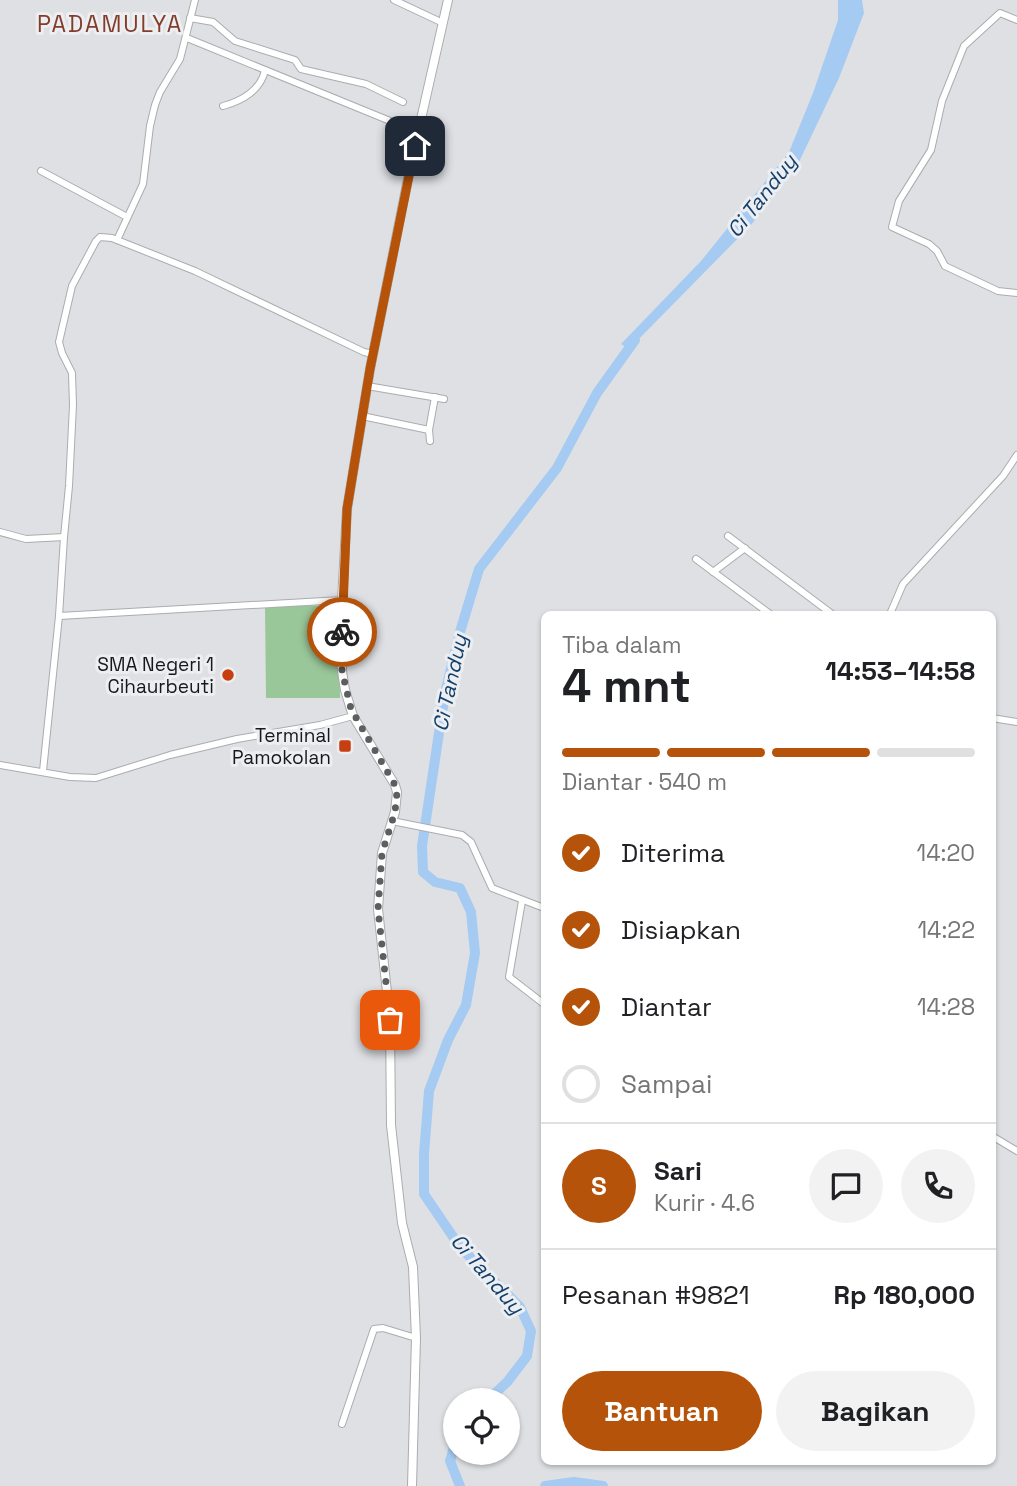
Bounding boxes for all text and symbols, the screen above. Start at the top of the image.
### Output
district label: PADAMULYA [37,9,183,39]
pin [385,116,445,176]
icon: home [396,127,434,165]
water label: Ci Tanduy [721,148,803,243]
courier [307,597,377,667]
icon: bike [323,613,361,651]
text: Tiba dalam [562,630,682,660]
water label: Ci Tanduy [426,631,473,734]
place label: SMA Negeri 1 Cihaurbeuti [97,652,214,699]
text: 14:53–14:58 [825,654,975,688]
text: 4 mnt [562,657,691,715]
marker: SMA Negeri 1 Cihaurbeuti [220,667,236,683]
place label: Terminal Pamokolan [232,723,331,770]
marker: Terminal Pamokolan [337,738,353,754]
text: Diantar · 540 m [562,767,727,797]
icon: check [562,834,600,872]
text: Diterima [621,836,725,870]
text: 14:20 [917,838,975,868]
icon: check [562,911,600,949]
text: Disiapkan [621,913,741,947]
text: 14:22 [917,915,975,945]
icon: check [562,988,600,1026]
pin [360,990,420,1050]
text: Diantar [621,990,712,1024]
text: 14:28 [917,992,975,1022]
icon: bag [371,1001,409,1039]
text: Sampai [621,1067,712,1101]
button: chat [809,1149,883,1223]
button: phone [901,1149,975,1223]
text: Sari [654,1154,702,1188]
text: S [591,1169,607,1203]
text: Kurir · 4.6 [654,1188,755,1218]
water label: Ci Tanduy [445,1228,531,1320]
text: Pesanan #9821 [562,1278,750,1312]
text: Rp 180,000 [834,1278,975,1312]
button: Bantuan [562,1371,762,1451]
button: Bagikan [776,1371,975,1451]
map controls [443,1388,520,1465]
button: locate [443,1388,520,1465]

